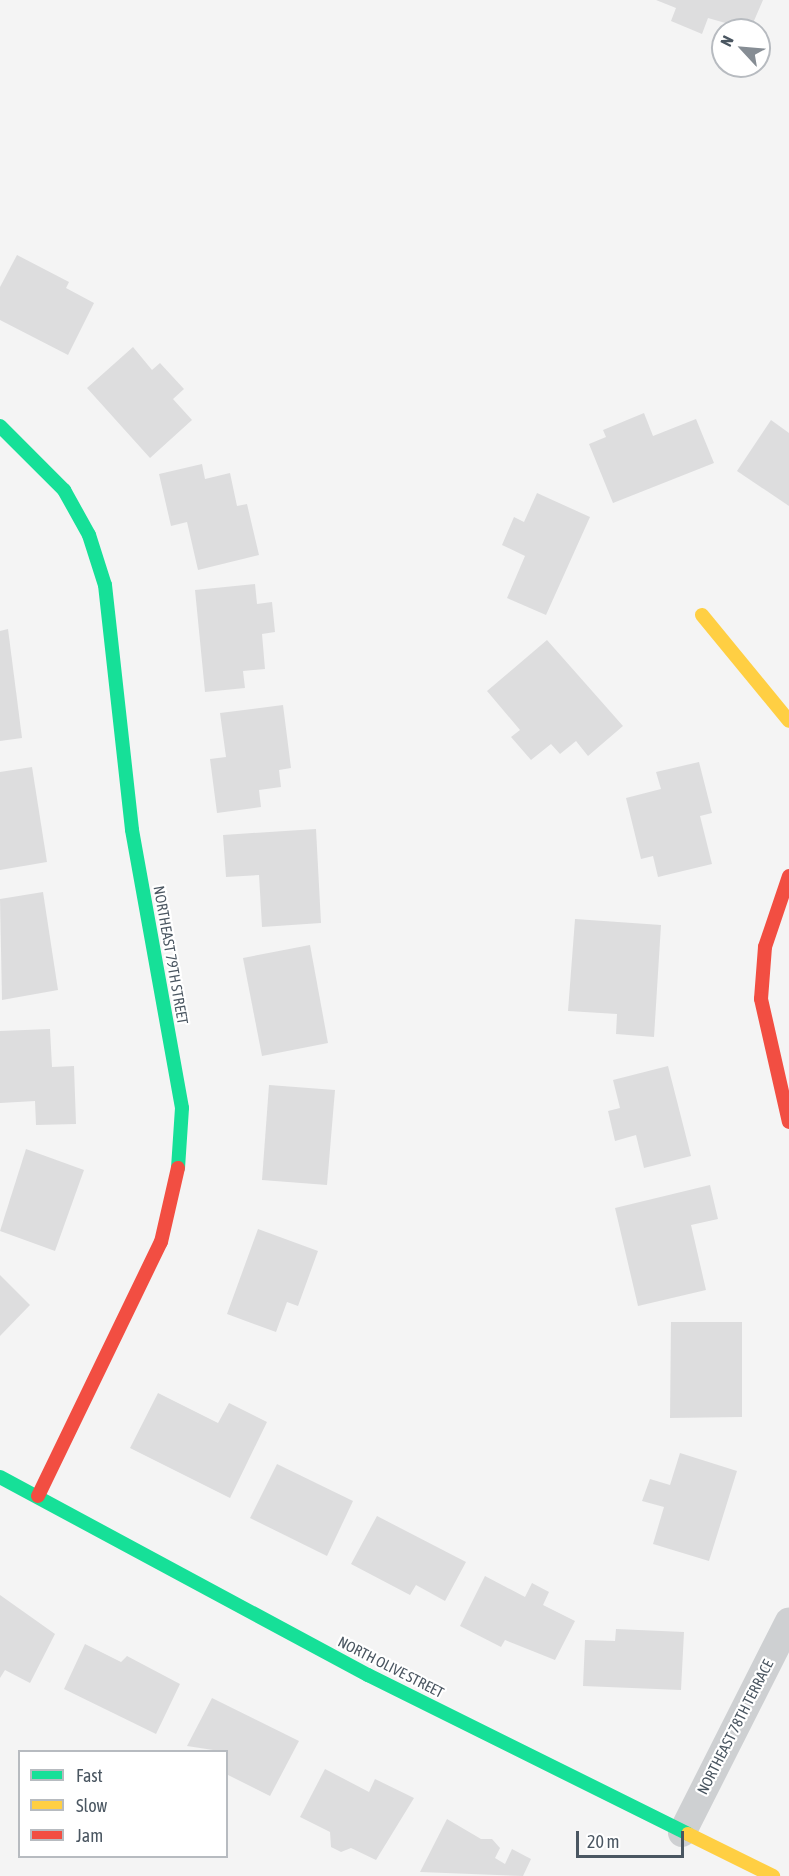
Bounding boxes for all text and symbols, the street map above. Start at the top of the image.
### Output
north arrow [711,18,771,78]
text: N [716,33,737,49]
street label: NORTHEAST 79TH STREET [150,884,192,1026]
street label: NORTH OLIVE STREET [335,1633,447,1701]
street label: NORTHEAST 78TH TERRACE [693,1657,777,1797]
legend [18,1750,228,1858]
text: Fast [76,1765,103,1786]
text: Slow [76,1795,107,1816]
scale bar [579,1819,687,1857]
text: Jam [76,1825,103,1846]
text: 20 m [587,1831,619,1852]

